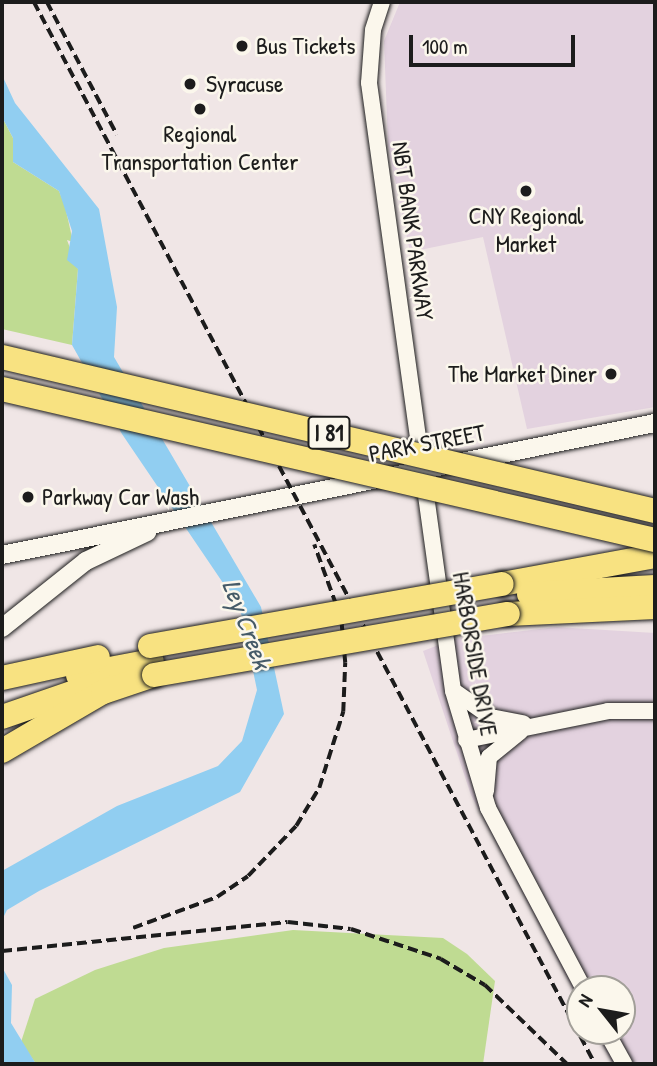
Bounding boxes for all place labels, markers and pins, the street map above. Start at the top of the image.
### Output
place label: Bus Tickets [256,32,355,60]
marker: Bus Tickets [234,38,250,54]
place label: Syracuse [206,70,284,98]
marker: Syracuse [180,74,200,94]
marker: Regional Transportation Center [192,101,208,117]
place label: Regional Transportation Center [101,120,299,176]
marker: CNY Regional Market [518,183,534,199]
place label: CNY Regional Market [469,202,583,258]
place label: The Market Diner [448,360,597,388]
marker: The Market Diner [603,366,619,382]
place label: Parkway Car Wash [42,483,199,511]
marker: Parkway Car Wash [20,489,36,505]

